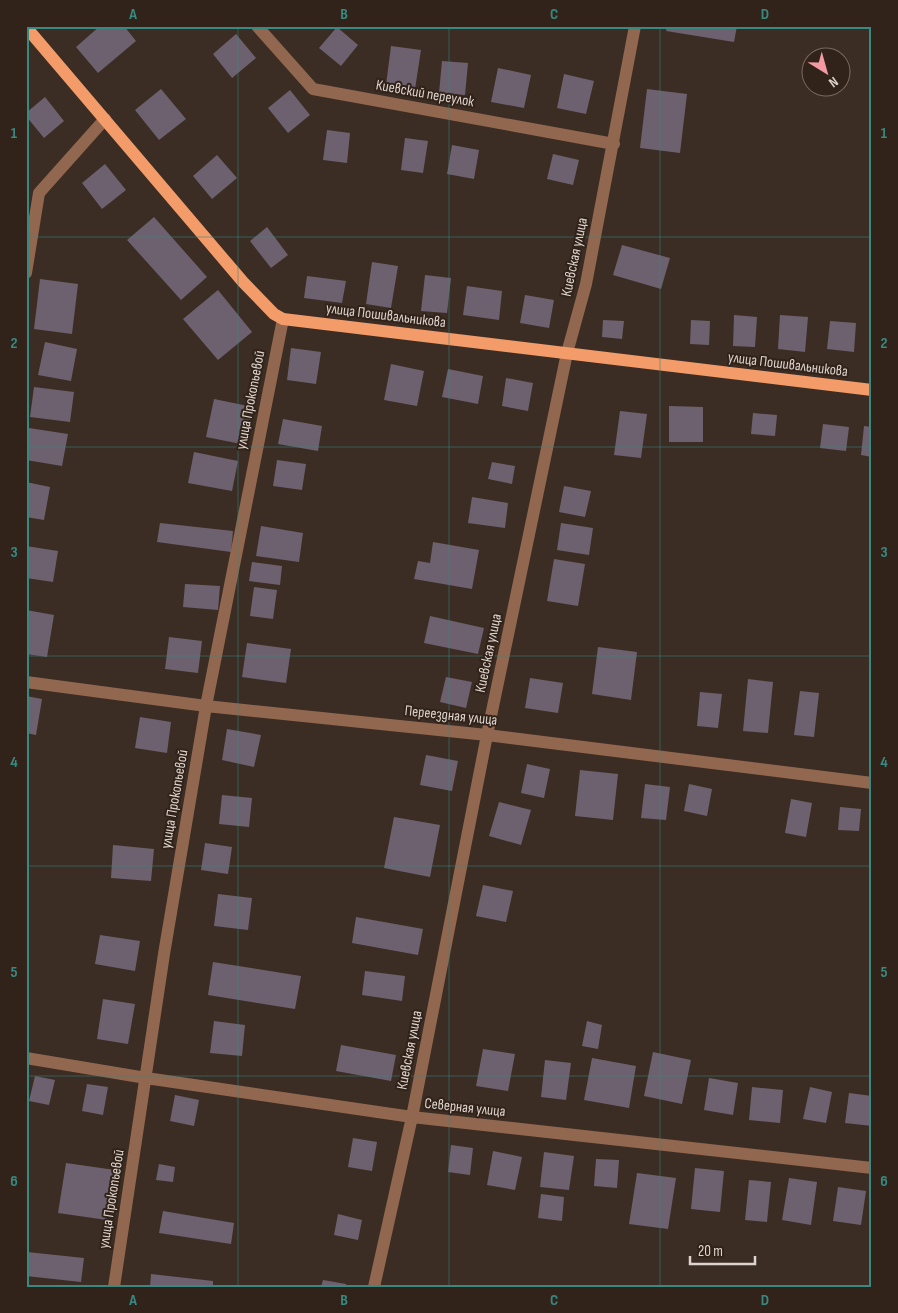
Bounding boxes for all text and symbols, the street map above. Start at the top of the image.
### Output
text: A [128,5,137,24]
text: B [340,5,348,24]
text: C [550,5,558,24]
text: D [761,5,769,24]
north arrow [800,48,850,98]
text: N [825,73,842,91]
street label: Киевский переулок [374,76,476,112]
text: 1 [11,124,18,143]
text: 1 [881,124,888,143]
street label: Киевская улица [557,216,592,298]
street label: улица Пошивальникова [325,299,447,332]
text: 2 [10,334,18,353]
text: 2 [880,334,888,353]
street label: улица Пошивальникова [727,348,849,381]
street label: улица Прокопьевой [232,349,269,451]
text: 3 [10,543,18,562]
text: 3 [880,543,888,562]
street label: Киевская улица [471,612,506,694]
street label: Переездная улица [404,701,498,730]
street label: улица Прокопьевой [156,748,193,850]
text: 4 [10,753,18,772]
text: 4 [880,753,888,772]
text: 5 [10,963,18,982]
text: 5 [880,963,888,982]
street label: Киевская улица [393,1009,427,1091]
street label: Северная улица [424,1094,507,1121]
street label: улица Прокопьевой [94,1148,129,1250]
text: 6 [10,1172,18,1191]
text: 6 [880,1172,888,1191]
scale bar [690,1233,756,1265]
text: 20 m [698,1242,723,1261]
text: A [128,1291,137,1310]
text: B [340,1291,348,1310]
text: C [550,1291,558,1310]
text: D [761,1291,769,1310]

